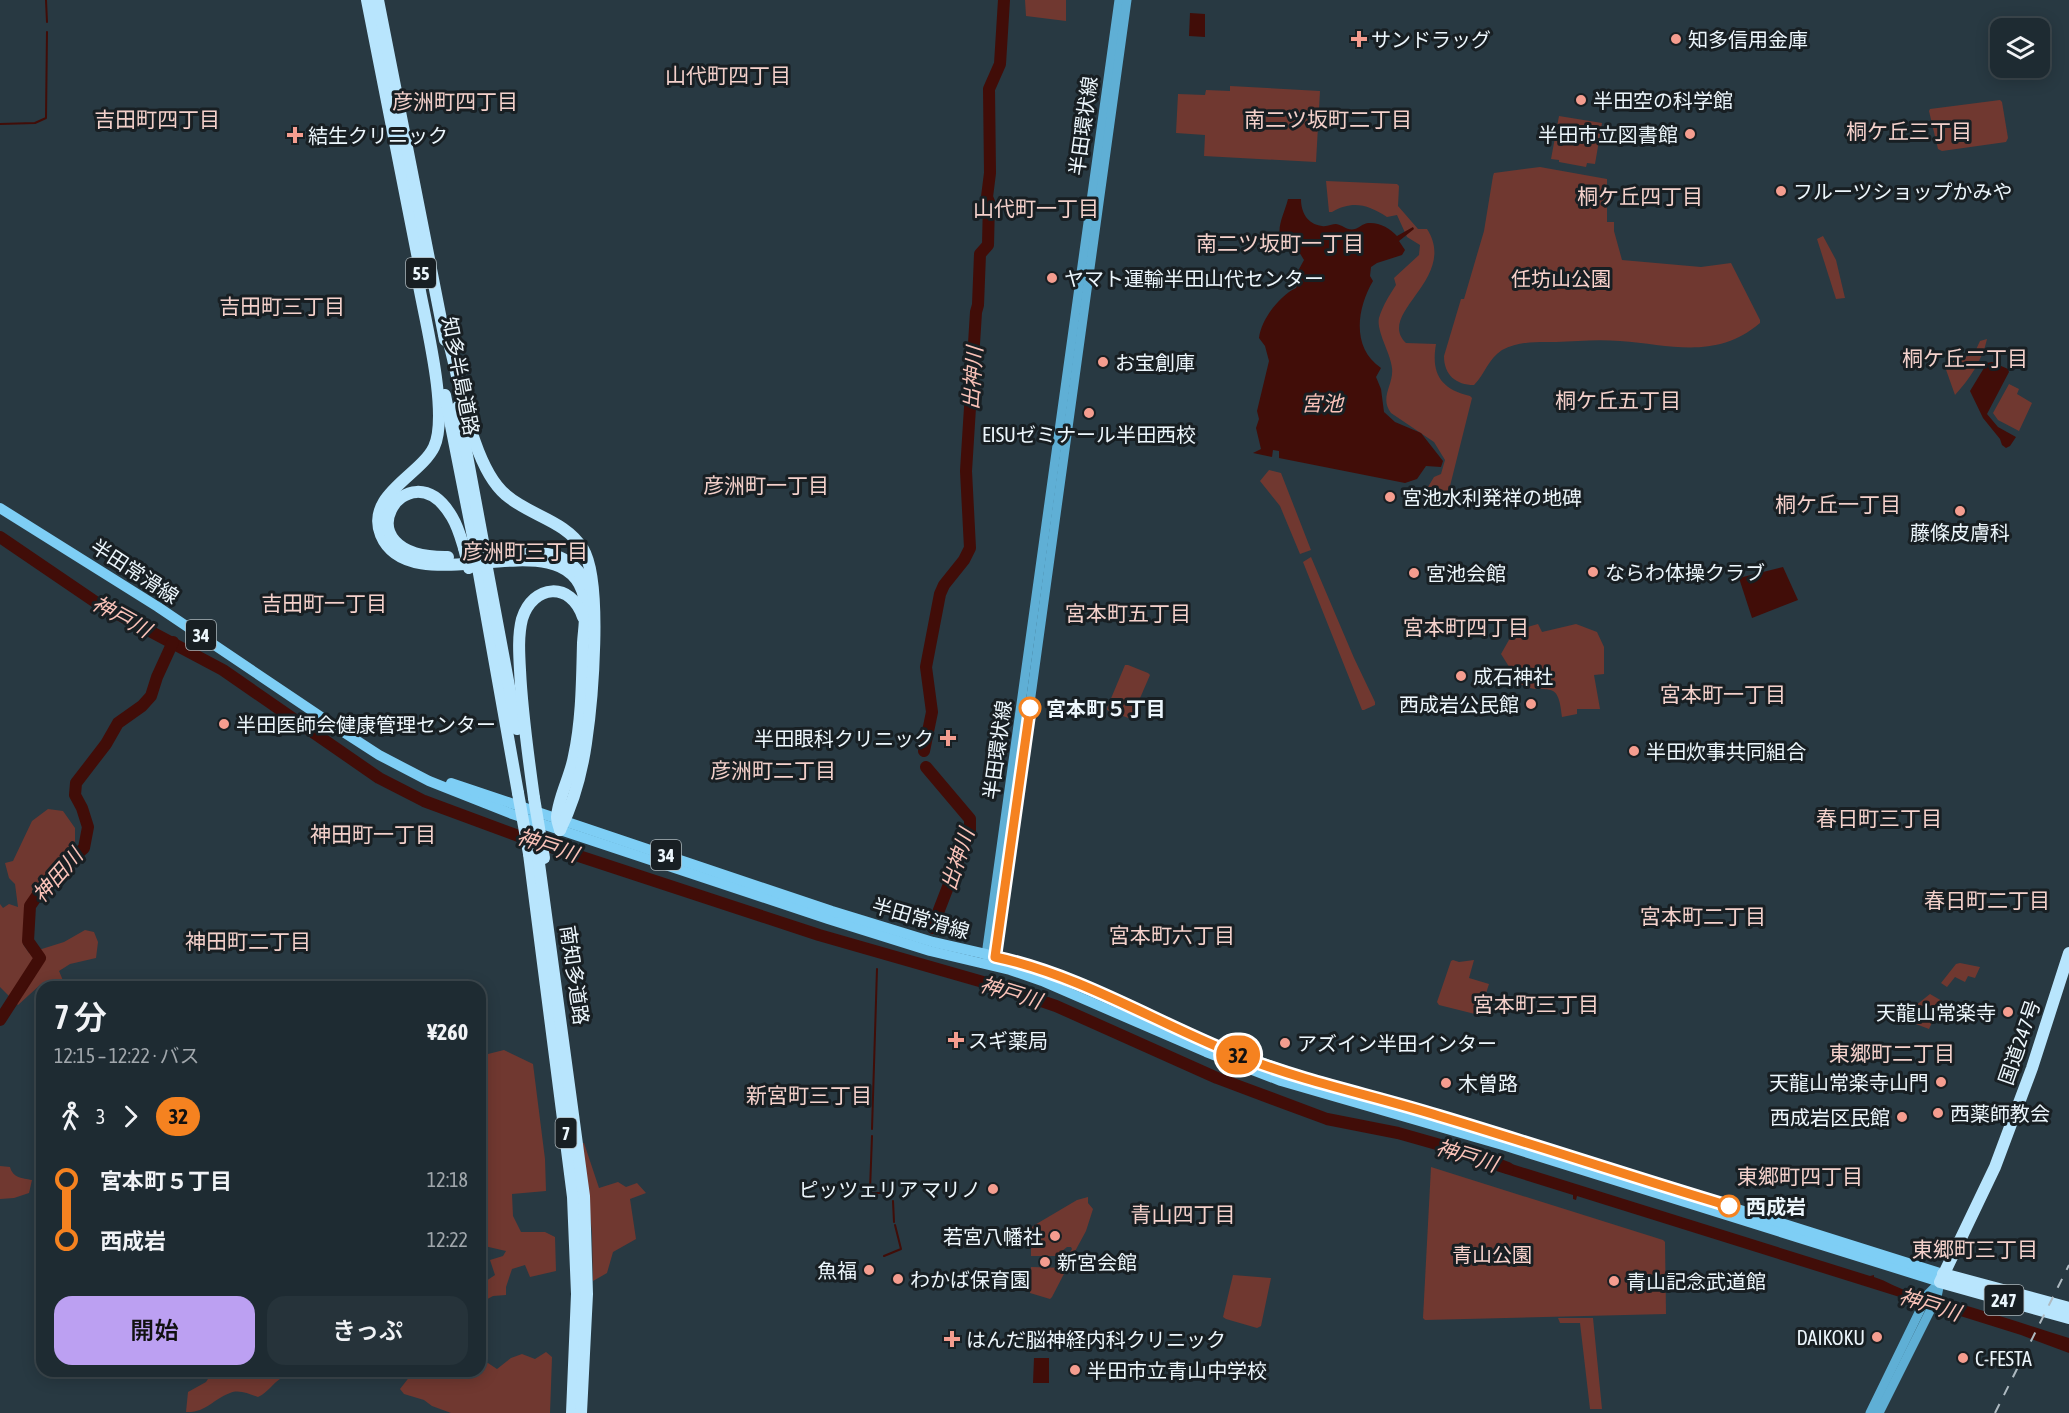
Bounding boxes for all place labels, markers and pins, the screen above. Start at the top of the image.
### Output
place label: サンドラッグ [1371,28,1491,51]
place label: 知多信用金庫 [1688,28,1808,51]
marker: サンドラッグ [1352,32,1366,46]
marker: 知多信用金庫 [1669,32,1683,46]
place label: 半田空の科学館 [1593,89,1733,112]
marker: 半田空の科学館 [1574,93,1588,107]
place label: 半田市立図書館 [1538,123,1678,146]
place label: 結生クリニック [308,124,448,147]
marker: 結生クリニック [286,126,304,144]
marker: 半田市立図書館 [1683,127,1697,141]
place label: フルーツショップかみや [1793,180,2013,203]
marker: フルーツショップかみや [1774,184,1788,198]
place label: ヤマト運輸半田山代センター [1064,267,1324,290]
marker: ヤマト運輸半田山代センター [1045,271,1059,285]
place label: お宝創庫 [1115,351,1195,374]
marker: お宝創庫 [1096,355,1110,369]
marker: EISUゼミナール半田西校 [1082,406,1096,420]
place label: EISUゼミナール半田西校 [982,423,1196,446]
place label: 宮池水利発祥の地碑 [1402,486,1582,509]
marker: 宮池水利発祥の地碑 [1383,490,1397,504]
marker: 藤條皮膚科 [1953,504,1967,518]
place label: 藤條皮膚科 [1910,521,2010,544]
place label: ならわ体操クラブ [1605,561,1765,584]
place label: 宮池会館 [1426,562,1506,585]
marker: ならわ体操クラブ [1586,565,1600,579]
marker: 宮池会館 [1407,566,1421,580]
place label: 成石神社 [1473,665,1553,688]
marker: 成石神社 [1454,669,1468,683]
place label: 西成岩公民館 [1399,693,1519,716]
marker: 宮本町５丁目 [1019,697,1041,719]
place label: 宮本町５丁目 [1046,697,1166,720]
marker: 西成岩公民館 [1524,697,1538,711]
place label: 半田医師会健康管理センター [236,713,496,736]
marker: 半田医師会健康管理センター [217,717,231,731]
place label: 半田眼科クリニック [754,727,934,750]
marker: 半田眼科クリニック [939,729,957,747]
place label: 半田炊事共同組合 [1646,740,1806,763]
marker: 半田炊事共同組合 [1627,744,1641,758]
place label: 天龍山常楽寺 [1876,1001,1996,1024]
marker: 天龍山常楽寺 [2001,1005,2015,1019]
place label: スギ薬局 [968,1029,1048,1052]
place label: アズイン半田インター [1297,1032,1497,1055]
marker: スギ薬局 [949,1033,963,1047]
marker: アズイン半田インター [1278,1036,1292,1050]
place label: 天龍山常楽寺山門 [1769,1071,1929,1094]
place label: 木曽路 [1458,1072,1518,1095]
marker: 天龍山常楽寺山門 [1934,1075,1948,1089]
marker: 木曽路 [1439,1076,1453,1090]
place label: 西薬師教会 [1950,1102,2050,1125]
place label: 西成岩区民館 [1770,1106,1890,1129]
marker: 西薬師教会 [1931,1106,1945,1120]
marker: 西成岩区民館 [1895,1110,1909,1124]
place label: ピッツェリア マリノ [798,1178,981,1201]
marker: ピッツェリア マリノ [986,1182,1000,1196]
marker: 西成岩 [1718,1195,1740,1217]
place label: 西成岩 [1746,1195,1806,1218]
place label: 若宮八幡社 [943,1225,1043,1248]
marker: 若宮八幡社 [1048,1229,1062,1243]
place label: 新宮会館 [1057,1251,1137,1274]
marker: 新宮会館 [1038,1255,1052,1269]
place label: 魚福 [817,1259,857,1282]
marker: 魚福 [862,1263,876,1277]
place label: わかば保育園 [910,1268,1030,1291]
place label: 青山記念武道館 [1626,1270,1766,1293]
marker: わかば保育園 [891,1272,905,1286]
marker: 青山記念武道館 [1607,1274,1621,1288]
place label: DAIKOKU [1796,1326,1865,1349]
place label: はんだ脳神経内科クリニック [966,1328,1226,1351]
marker: はんだ脳神経内科クリニック [943,1330,961,1348]
marker: DAIKOKU [1870,1330,1884,1344]
place label: C-FESTA [1975,1347,2032,1370]
marker: C-FESTA [1956,1351,1970,1365]
place label: 半田市立青山中学校 [1087,1359,1267,1382]
marker: 半田市立青山中学校 [1068,1363,1082,1377]

